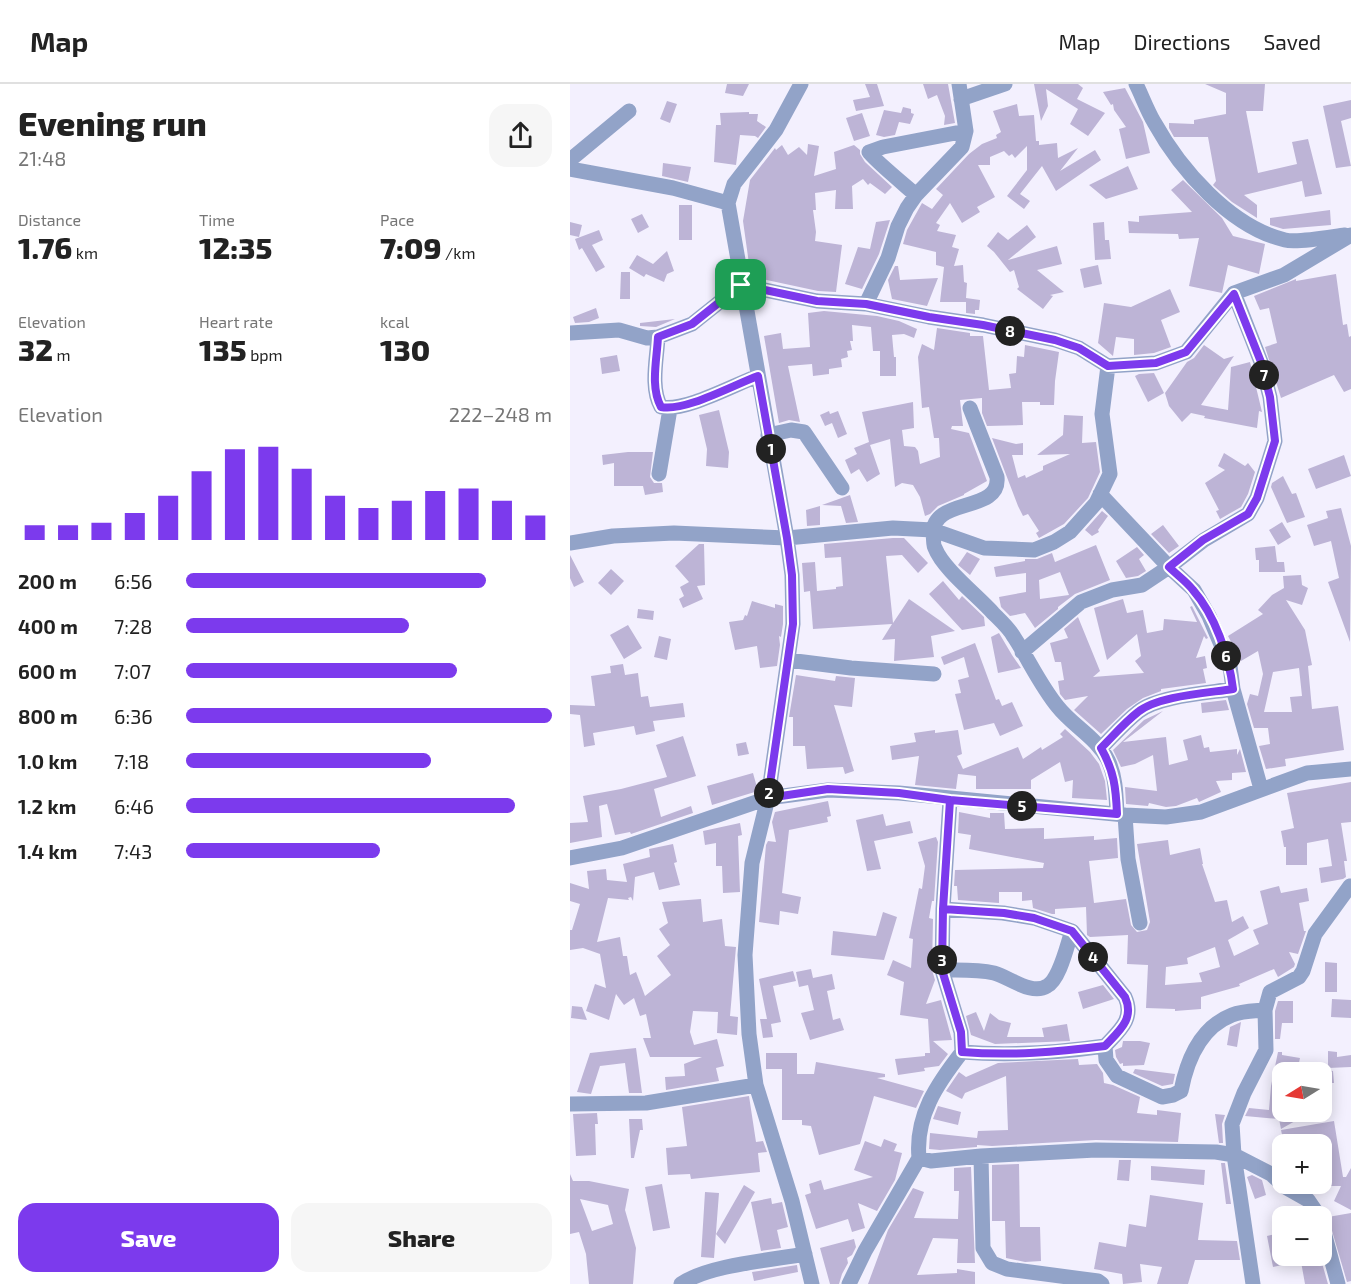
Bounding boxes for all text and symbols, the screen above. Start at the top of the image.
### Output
text: Map [30,24,88,58]
text: Map [1058,29,1101,54]
text: Directions [1134,29,1230,54]
text: Saved [1263,29,1321,54]
text: Evening run [18,103,207,143]
button: share [489,104,552,167]
text: 21:48 [18,146,66,170]
text: Distance [18,210,81,229]
text: Time [199,210,235,229]
text: Pace [380,210,414,229]
text: 1.76 [18,229,72,265]
text: 12:35 [199,229,272,265]
text: 7:09 [380,229,442,265]
text: km [72,243,98,262]
text: /km [442,243,476,262]
pin [715,259,766,310]
icon: arrive [724,268,757,301]
text: Elevation [18,312,86,331]
text: Heart rate [199,312,273,331]
text: kcal [380,312,409,331]
pin: 8 [995,316,1025,346]
text: 8 [1005,321,1015,340]
text: 32 [18,331,53,367]
text: 135 [199,331,247,367]
text: 130 [380,331,430,367]
text: m [53,345,71,364]
text: bpm [247,345,283,364]
pin: 7 [1249,360,1279,390]
text: 7 [1260,365,1268,384]
text: Elevation [18,402,103,426]
text: 222–248 m [449,402,552,426]
pin: 1 [756,434,786,464]
text: 1 [768,439,774,458]
text: 200 m [18,569,77,593]
text: 6:56 [114,569,152,593]
text: 400 m [18,614,78,638]
text: 7:28 [114,614,152,638]
pin: 6 [1211,641,1241,671]
text: 6 [1221,646,1231,665]
text: 600 m [18,659,77,683]
text: 7:07 [114,659,151,683]
text: 800 m [18,704,78,728]
text: 6:36 [114,704,153,728]
text: 1.0 km [18,749,77,773]
text: 7:18 [114,749,149,773]
pin: 2 [754,778,784,808]
text: 2 [764,783,774,802]
pin: 5 [1007,791,1037,821]
text: 1.2 km [18,794,76,818]
text: 6:46 [114,794,154,818]
text: 5 [1018,796,1026,815]
text: 1.4 km [18,839,77,863]
text: 7:43 [114,839,152,863]
pin: 4 [1078,942,1108,972]
pin: 3 [927,945,957,975]
text: 4 [1088,947,1098,966]
text: 3 [937,950,947,969]
north arrow [1272,1062,1332,1122]
map controls [1272,1062,1332,1266]
button: + [1272,1134,1332,1194]
button: Save [18,1203,279,1272]
button: Share [291,1203,552,1272]
button: − [1272,1206,1332,1266]

